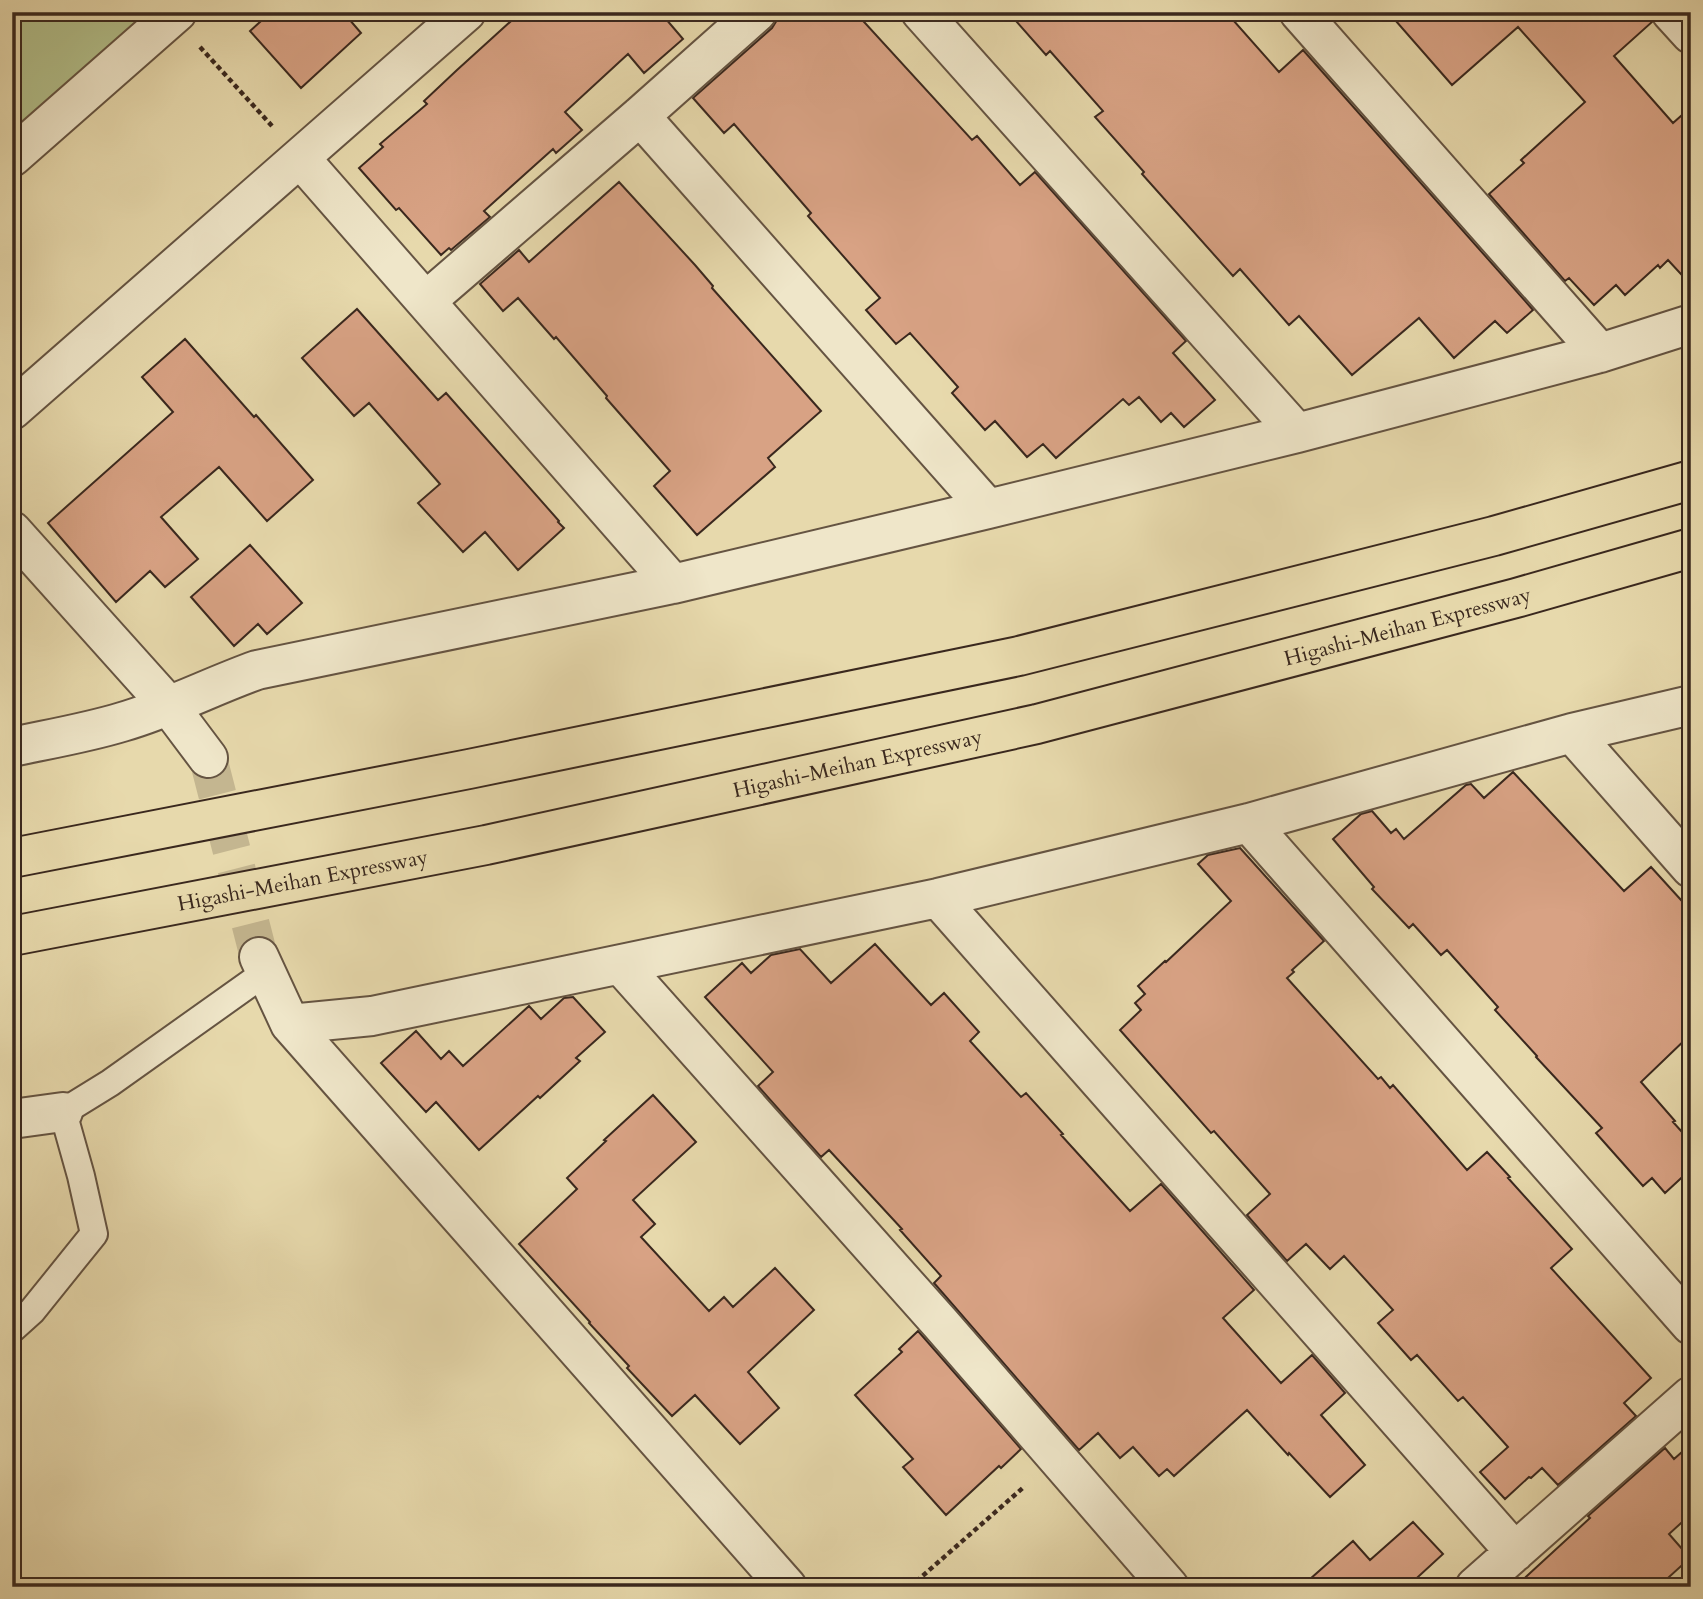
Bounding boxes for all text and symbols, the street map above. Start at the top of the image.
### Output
street label: Higashi-Meihan Expressway [1281,580,1535,673]
street label: Higashi-Meihan Expressway [730,722,985,805]
street label: Higashi-Meihan Expressway [175,842,430,919]

